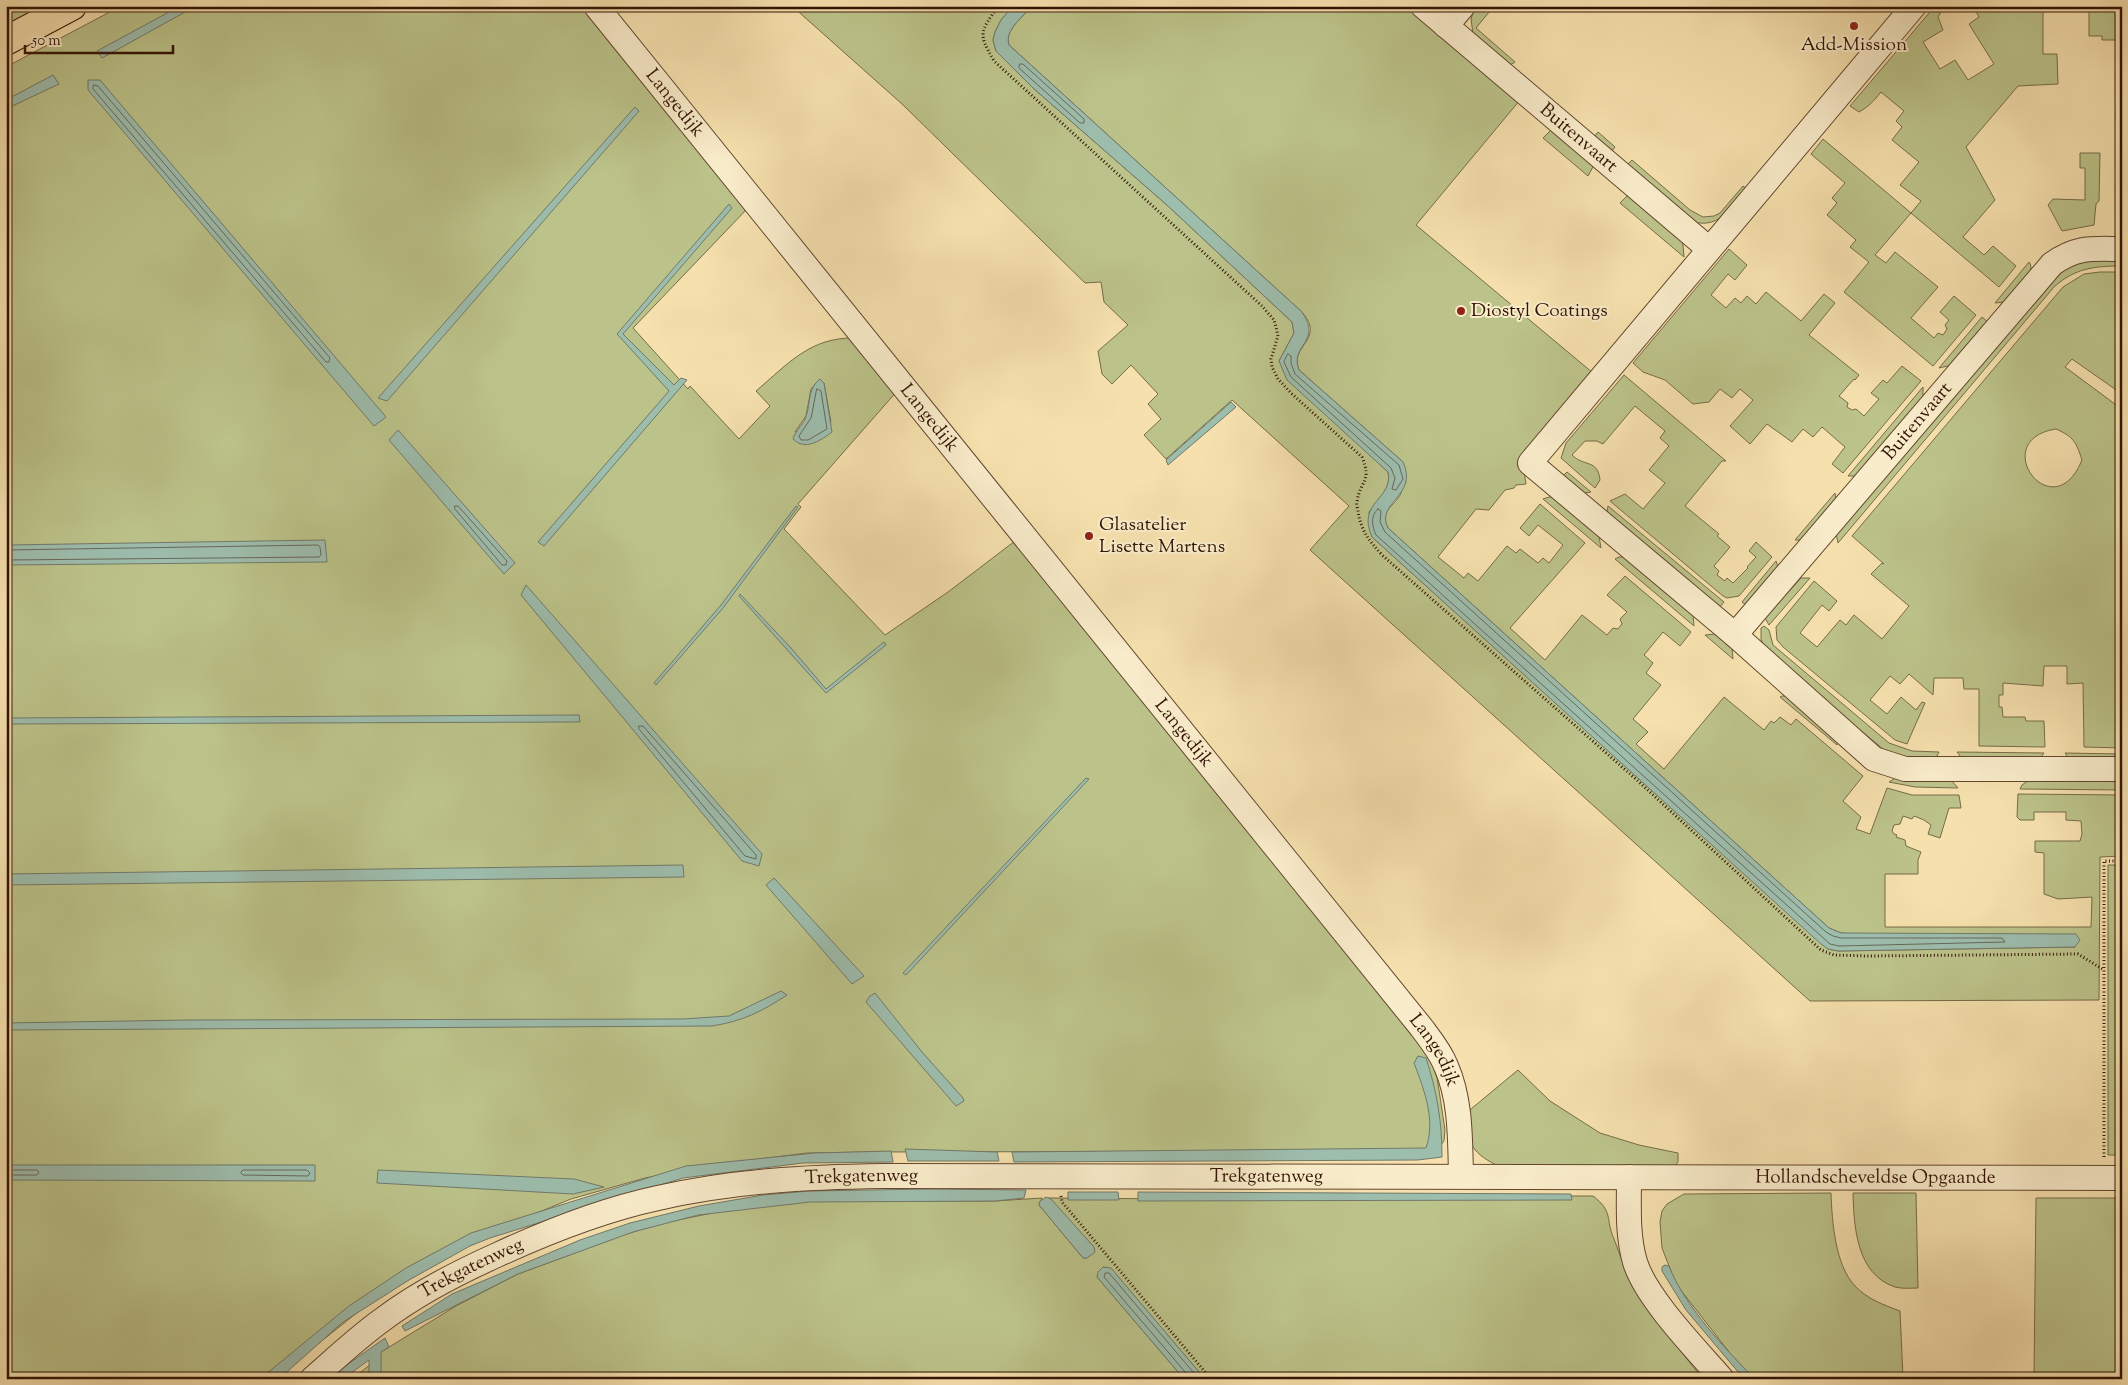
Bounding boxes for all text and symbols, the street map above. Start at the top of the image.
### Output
marker: Add-Mission [1848,20,1860,32]
scale bar [25,22,172,54]
text: 50 m [31,31,61,52]
place label: Add-Mission [1801,32,1907,59]
street label: Langedijk [639,63,711,144]
street label: Buitenvaart [1533,97,1624,180]
place label: Diostyl Coatings [1471,298,1608,325]
marker: Diostyl Coatings [1455,305,1467,317]
street label: Buitenvaart [1876,376,1959,466]
street label: Langedijk [893,378,965,459]
place label: Glasatelier Lisette Martens [1099,512,1225,561]
marker: Glasatelier Lisette Martens [1083,530,1095,542]
street label: Langedijk [1148,693,1220,774]
street label: Langedijk [1402,1008,1466,1091]
street label: Trekgatenweg [804,1162,918,1192]
street label: Trekgatenweg [1210,1163,1323,1190]
street label: Hollandscheveldse Opgaande [1755,1164,1996,1191]
street label: Trekgatenweg [414,1231,528,1306]

